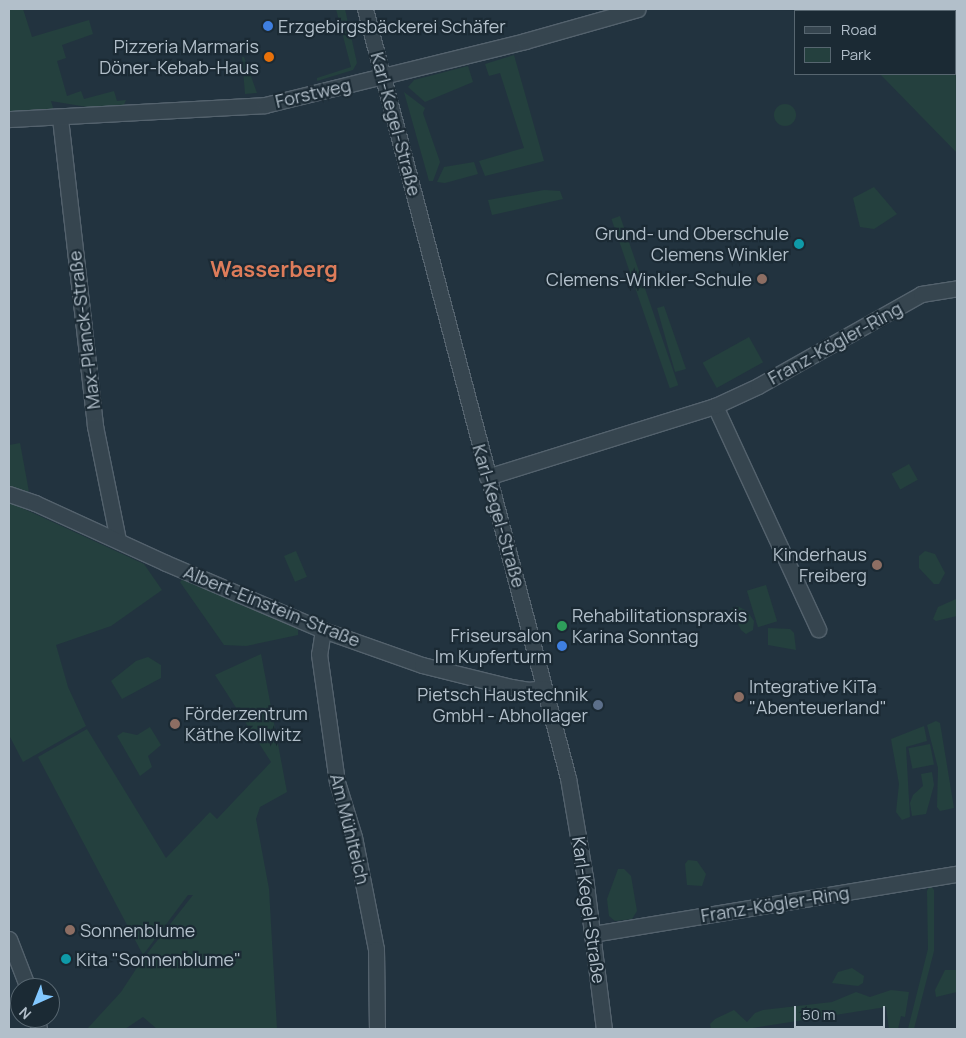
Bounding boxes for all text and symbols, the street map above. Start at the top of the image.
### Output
legend [794,10,956,75]
place label: Erzgebirgsbäckerei Schäfer [278,15,506,37]
text: Road [841,19,877,40]
marker: Erzgebirgsbäckerei Schäfer [262,20,274,32]
place label: Pizzeria Marmaris Döner-Kebab-Haus [99,36,259,78]
text: Park [841,44,871,65]
street label: Karl-Kegel-Straße [366,50,426,198]
marker: Pizzeria Marmaris Döner-Kebab-Haus [263,51,275,63]
street label: Forstweg [273,74,353,112]
place label: Grund- und Oberschule Clemens Winkler [595,223,789,266]
marker: Grund- und Oberschule Clemens Winkler [793,238,805,250]
street label: Max-Planck-Straße [64,250,104,410]
district label: Wasserberg [210,257,338,283]
place label: Clemens-Winkler-Schule [546,268,752,290]
marker: Clemens-Winkler-Schule [756,273,768,285]
street label: Franz-Kögler-Ring [764,297,906,389]
street label: Karl-Kegel-Straße [468,442,530,590]
place label: Kinderhaus Freiberg [773,544,867,586]
marker: Kinderhaus Freiberg [871,559,883,571]
street label: Albert-Einstein-Straße [181,561,363,651]
place label: Rehabilitationspraxis Karina Sonntag [572,605,747,648]
marker: Rehabilitationspraxis Karina Sonntag [556,620,568,632]
place label: Friseursalon Im Kupferturm [435,625,552,668]
marker: Friseursalon Im Kupferturm [556,640,568,652]
place label: Integrative KiTa "Abenteuerland" [749,676,887,719]
place label: Pietsch Haustechnik GmbH - Abhollager [417,684,588,726]
marker: Integrative KiTa "Abenteuerland" [733,691,745,703]
marker: Pietsch Haustechnik GmbH - Abhollager [592,699,604,711]
place label: Förderzentrum Käthe Kollwitz [185,703,308,746]
marker: Förderzentrum Käthe Kollwitz [169,718,181,730]
street label: Am Mühlteich [326,771,374,887]
street label: Karl-Kegel-Straße [568,835,610,985]
street label: Franz-Kögler-Ring [699,882,851,926]
place label: Sonnenblume [80,919,195,941]
marker: Sonnenblume [64,924,76,936]
place label: Kita "Sonnenblume" [76,948,241,970]
marker: Kita "Sonnenblume" [60,953,72,965]
north arrow [10,978,60,1028]
scale bar [796,996,887,1028]
text: N [15,1003,35,1024]
text: 50 m [802,1004,836,1025]

